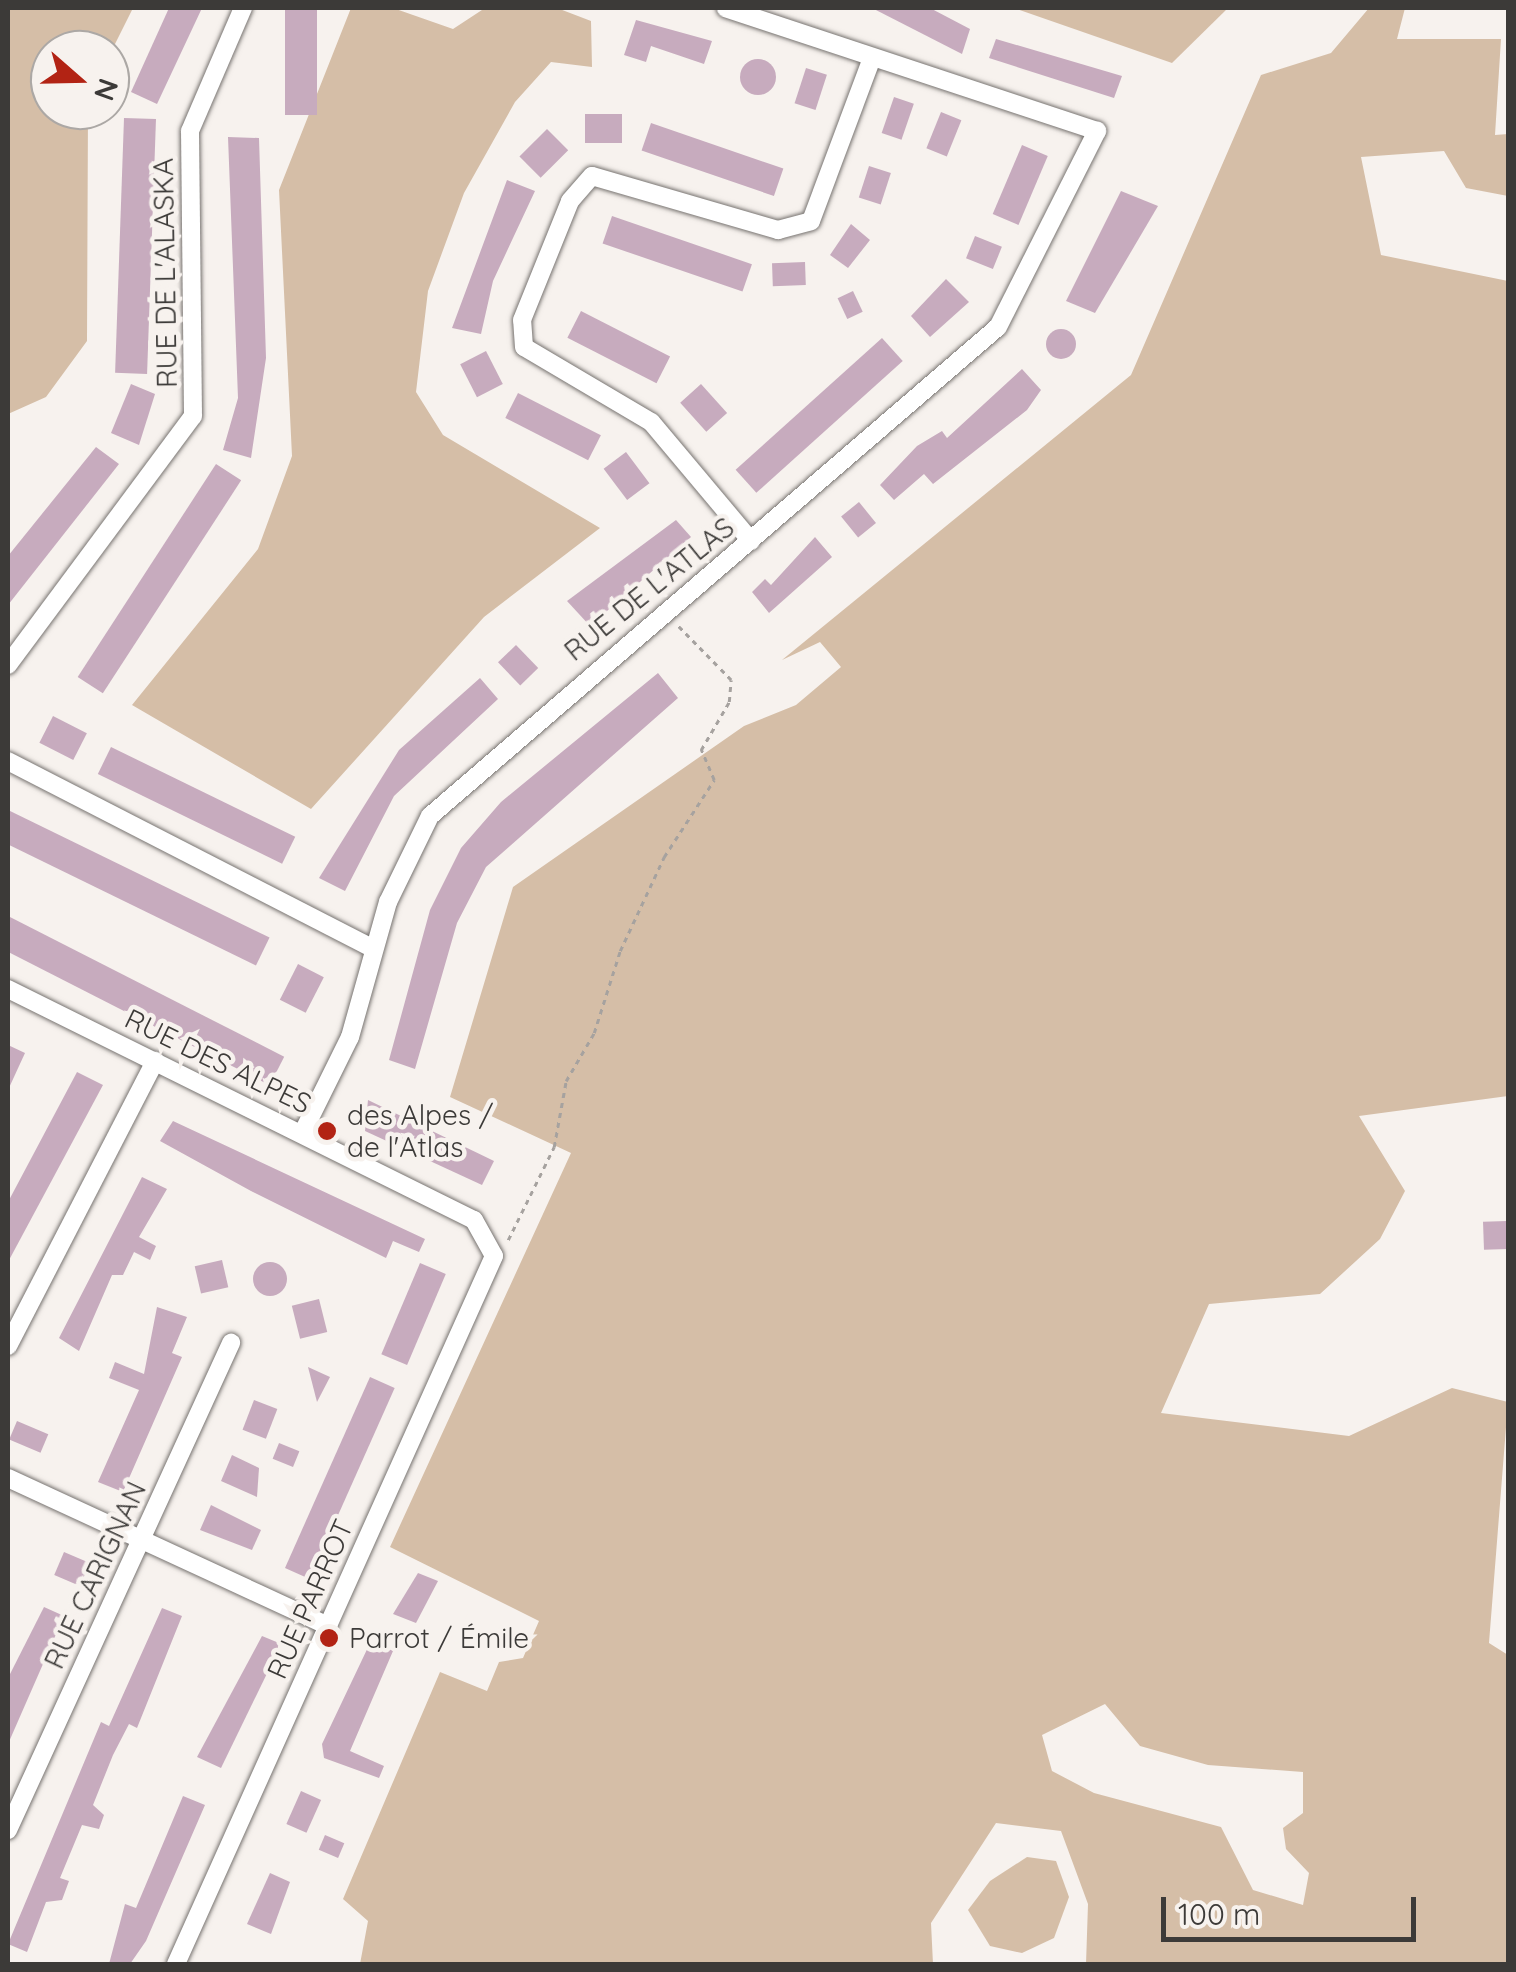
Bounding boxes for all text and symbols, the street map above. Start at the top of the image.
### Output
north arrow [30,30,130,130]
text: N [87,74,127,105]
street label: RUE DE L'ALASKA [146,158,184,388]
street label: RUE DE L'ATLAS [557,510,741,668]
street label: RUE DES ALPES [119,1001,317,1121]
place label: des Alpes / de l'Atlas [347,1098,493,1164]
marker: des Alpes / de l'Atlas [316,1120,338,1142]
street label: RUE CARIGNAN [37,1476,153,1674]
street label: RUE PARROT [260,1514,360,1684]
place label: Parrot / Émile [349,1621,529,1655]
marker: Parrot / Émile [318,1627,340,1649]
scale bar [1166,1877,1421,1939]
text: 100 m [1178,1895,1260,1933]

